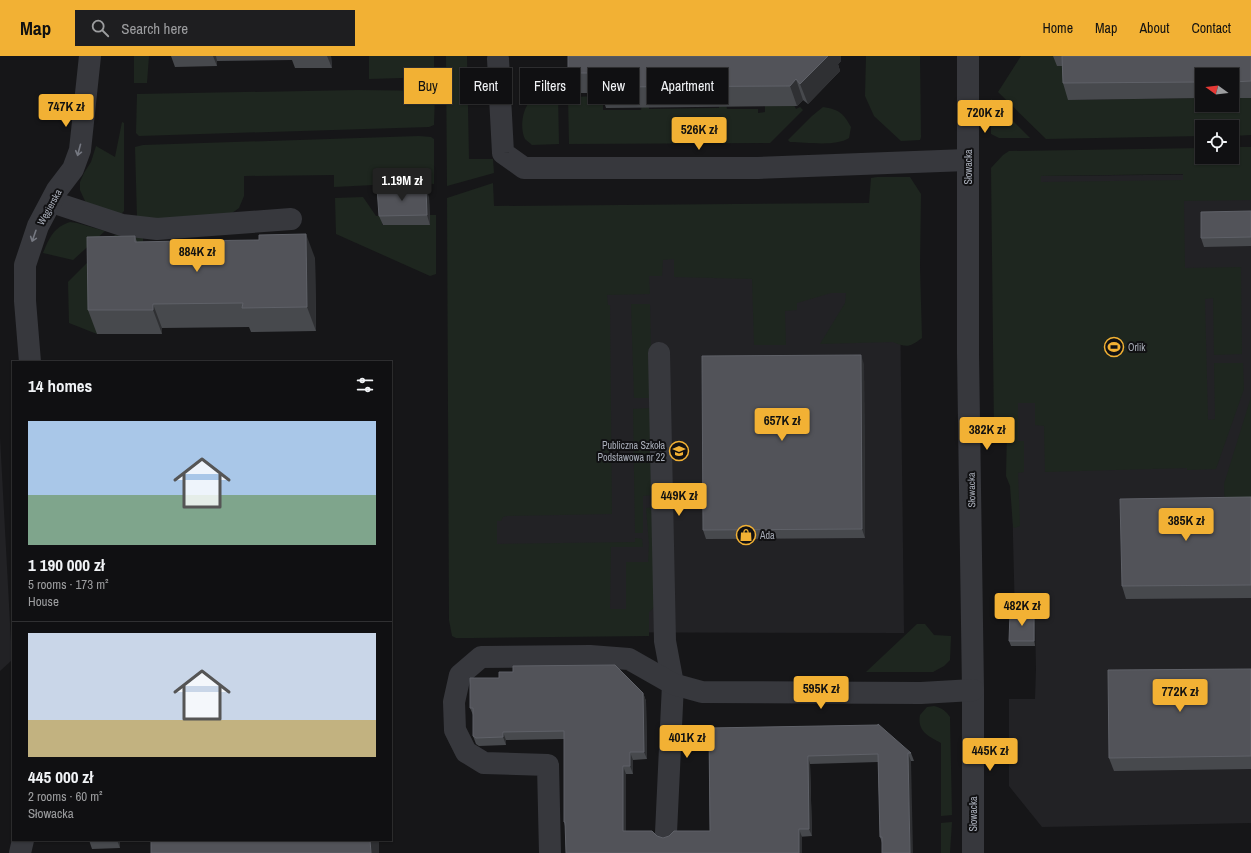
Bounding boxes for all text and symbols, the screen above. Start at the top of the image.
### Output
search box [75,10,355,46]
text: Map [20,15,51,41]
icon: search [89,17,111,39]
text: Search here [121,18,188,39]
text: Home [1042,19,1073,37]
text: Map [1095,19,1117,37]
text: About [1139,19,1169,37]
text: Contact [1191,19,1231,37]
chip: Buy [404,68,452,104]
chip: Rent [460,68,512,104]
chip: Filters [520,68,580,104]
chip: New [588,68,639,104]
chip: Apartment [647,68,728,104]
north arrow [1195,68,1239,112]
map controls [1195,68,1239,164]
pin: 747K zł [29,94,103,128]
text: 747K zł [48,98,84,115]
pin: 720K zł [948,100,1022,134]
text: 720K zł [967,104,1003,121]
pin: 526K zł [662,117,736,151]
button: locate [1195,120,1239,164]
text: 526K zł [681,121,717,138]
one-way arrow [75,143,82,156]
street label: Słowacka [962,149,975,185]
pin: 1.19M zł [361,168,443,202]
text: 1.19M zł [382,172,422,189]
street label: Węgierska [34,187,65,227]
one-way arrow [30,230,38,242]
pin: 884K zł [160,239,234,273]
text: 884K zł [179,243,215,260]
sports icon: Orlik [1103,336,1125,358]
place label: Orlik [1128,341,1146,354]
text: 14 homes [28,374,92,397]
icon: filters [354,374,376,396]
pin: 657K zł [745,408,819,442]
text: 657K zł [764,412,800,429]
pin: 382K zł [950,417,1024,451]
text: 382K zł [969,421,1005,438]
place label: Publiczna Szkoła Podstawowa nr 22 [598,439,665,464]
school or university icon: Publiczna Szkoła Podstawowa nr 22 [668,440,690,462]
icon: home [166,447,238,519]
street label: Słowacka [965,472,978,508]
pin: 449K zł [642,483,716,517]
text: 449K zł [661,487,697,504]
pin: 385K zł [1149,508,1223,542]
text: 385K zł [1168,512,1204,529]
shop icon: Ada [735,524,757,546]
place label: Ada [759,529,775,542]
text: 1 190 000 zł [28,553,105,576]
text: 5 rooms · 173 m² [28,576,109,593]
text: House [28,593,59,610]
pin: 482K zł [985,593,1059,627]
text: 482K zł [1004,597,1040,614]
icon: home [166,659,238,731]
pin: 595K zł [784,676,858,710]
pin: 772K zł [1143,679,1217,713]
text: 595K zł [803,680,839,697]
text: 772K zł [1162,683,1198,700]
pin: 401K zł [650,725,724,759]
text: 401K zł [669,729,705,746]
pin: 445K zł [953,738,1027,772]
text: 445K zł [972,742,1008,759]
text: 445 000 zł [28,765,93,788]
text: 2 rooms · 60 m² [28,788,103,805]
street label: Słowacka [967,796,980,832]
text: Słowacka [28,805,74,822]

